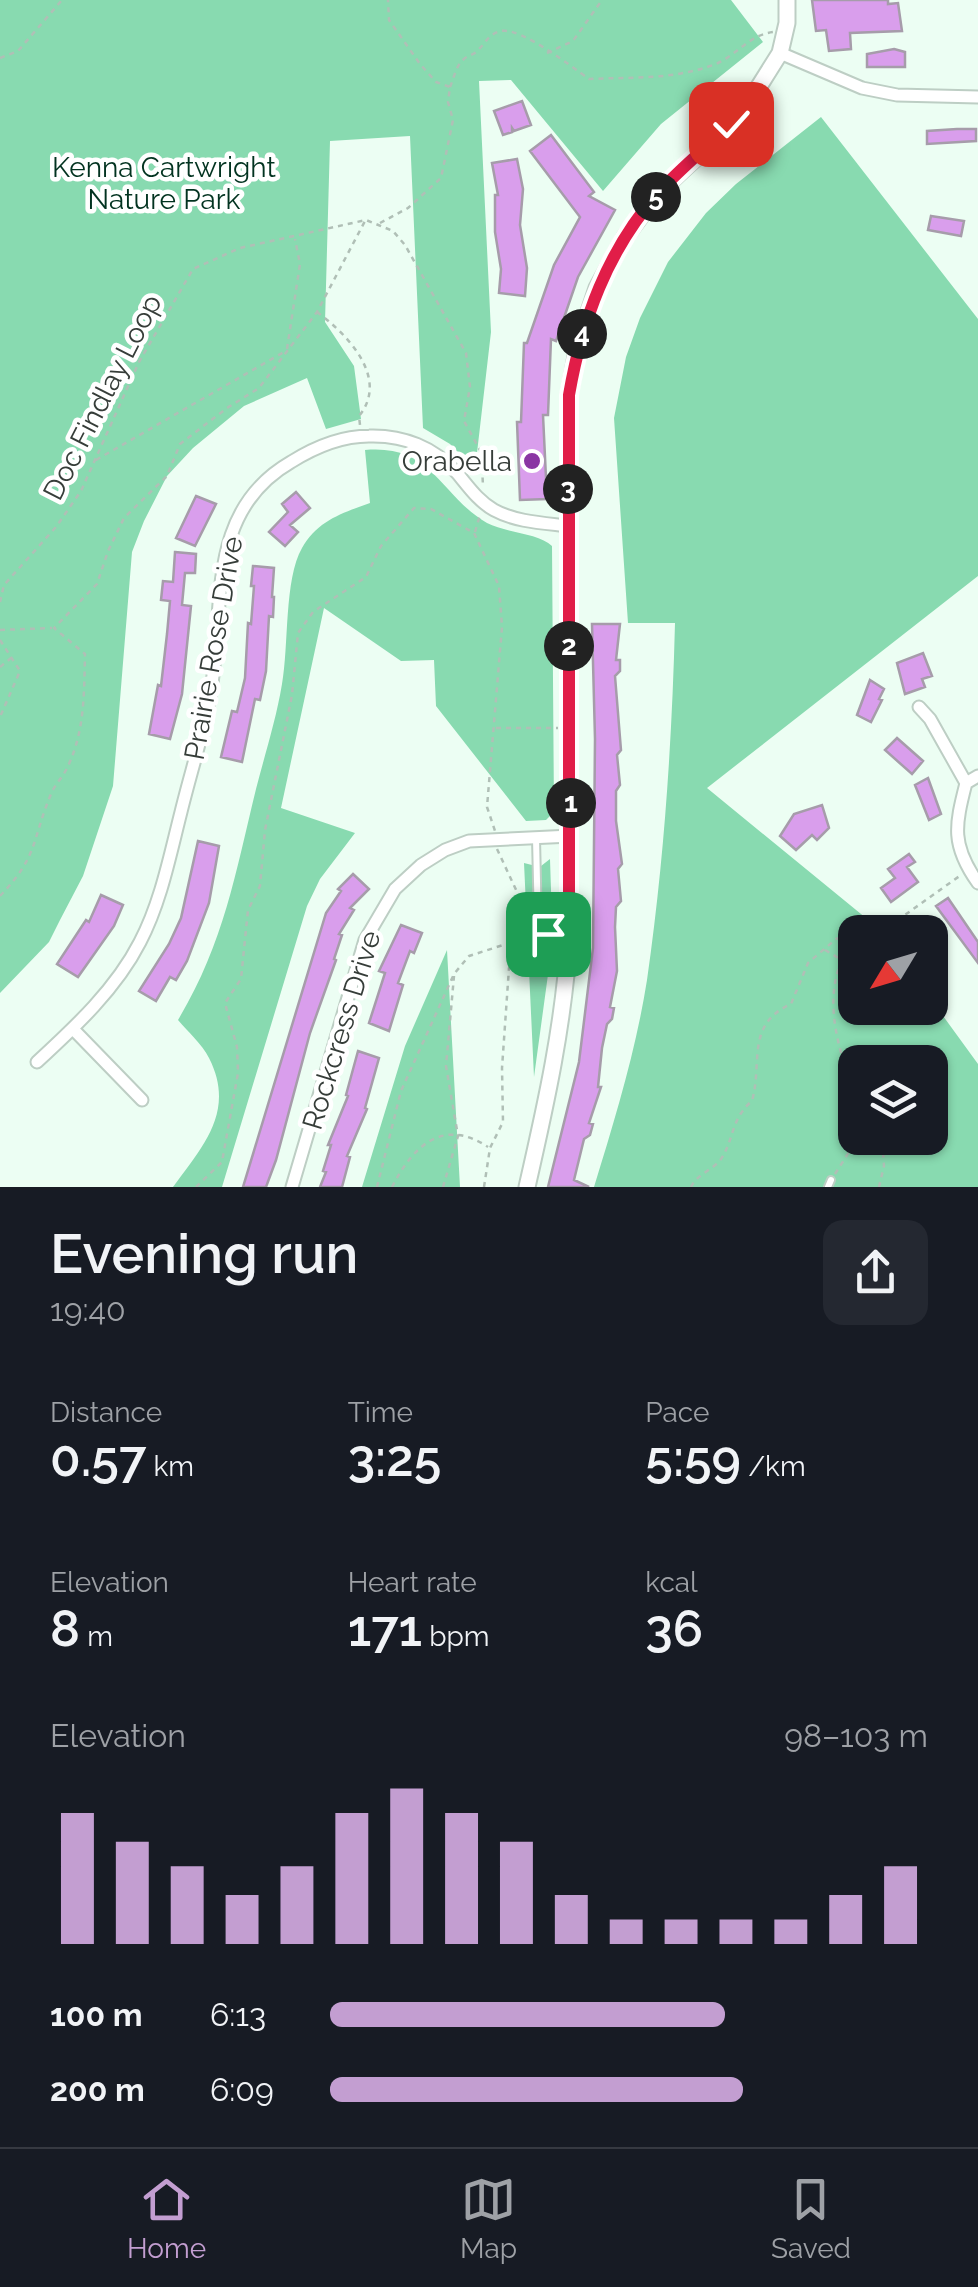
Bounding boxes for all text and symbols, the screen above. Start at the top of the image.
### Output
pin [689,82,774,167]
icon: check [704,97,759,152]
park label: Kenna Cartwright Nature Park [52,151,277,216]
pin: 5 [631,172,681,222]
text: 5 [648,180,664,213]
street label: Doc Findlay Loop [36,289,168,505]
pin: 4 [557,309,607,359]
text: 4 [574,317,590,350]
place label: Orabella [402,445,512,478]
marker: Orabella [521,450,543,472]
pin: 3 [543,464,593,514]
text: 3 [560,472,576,505]
street label: Prairie Rose Drive [178,534,249,762]
pin: 2 [544,621,594,671]
text: 2 [561,629,577,662]
pin: 1 [546,778,596,828]
text: 1 [564,786,578,819]
pin [506,892,591,977]
icon: arrive [521,907,576,962]
north arrow [838,915,948,1025]
map controls [838,915,948,1155]
street label: Rockcress Drive [296,927,387,1134]
button: layers [838,1045,948,1155]
button: share [823,1220,928,1325]
text: Evening run [50,1221,358,1286]
text: 19:40 [50,1291,126,1328]
text: Distance [50,1396,162,1429]
text: Time [348,1396,413,1429]
text: Pace [645,1396,710,1429]
text: 0.57 [50,1429,146,1488]
text: 3:25 [348,1429,441,1488]
text: 5:59 [645,1429,741,1488]
text: km [146,1450,194,1483]
text: /km [741,1450,806,1483]
text: Elevation [50,1566,169,1599]
text: Heart rate [348,1566,477,1599]
text: kcal [645,1566,698,1599]
text: 8 [50,1599,80,1658]
text: 171 [348,1599,422,1658]
text: 36 [645,1599,703,1658]
text: m [80,1620,113,1653]
text: bpm [422,1620,490,1653]
text: Elevation [50,1717,186,1754]
text: 98–103 m [784,1717,928,1754]
text: 100 m [50,1996,143,2033]
text: 6:13 [210,1996,266,2033]
text: 200 m [50,2071,145,2108]
text: 6:09 [210,2071,274,2108]
tab: Home [127,2172,206,2265]
tab: Map [460,2172,517,2265]
tab: Saved [771,2172,851,2265]

